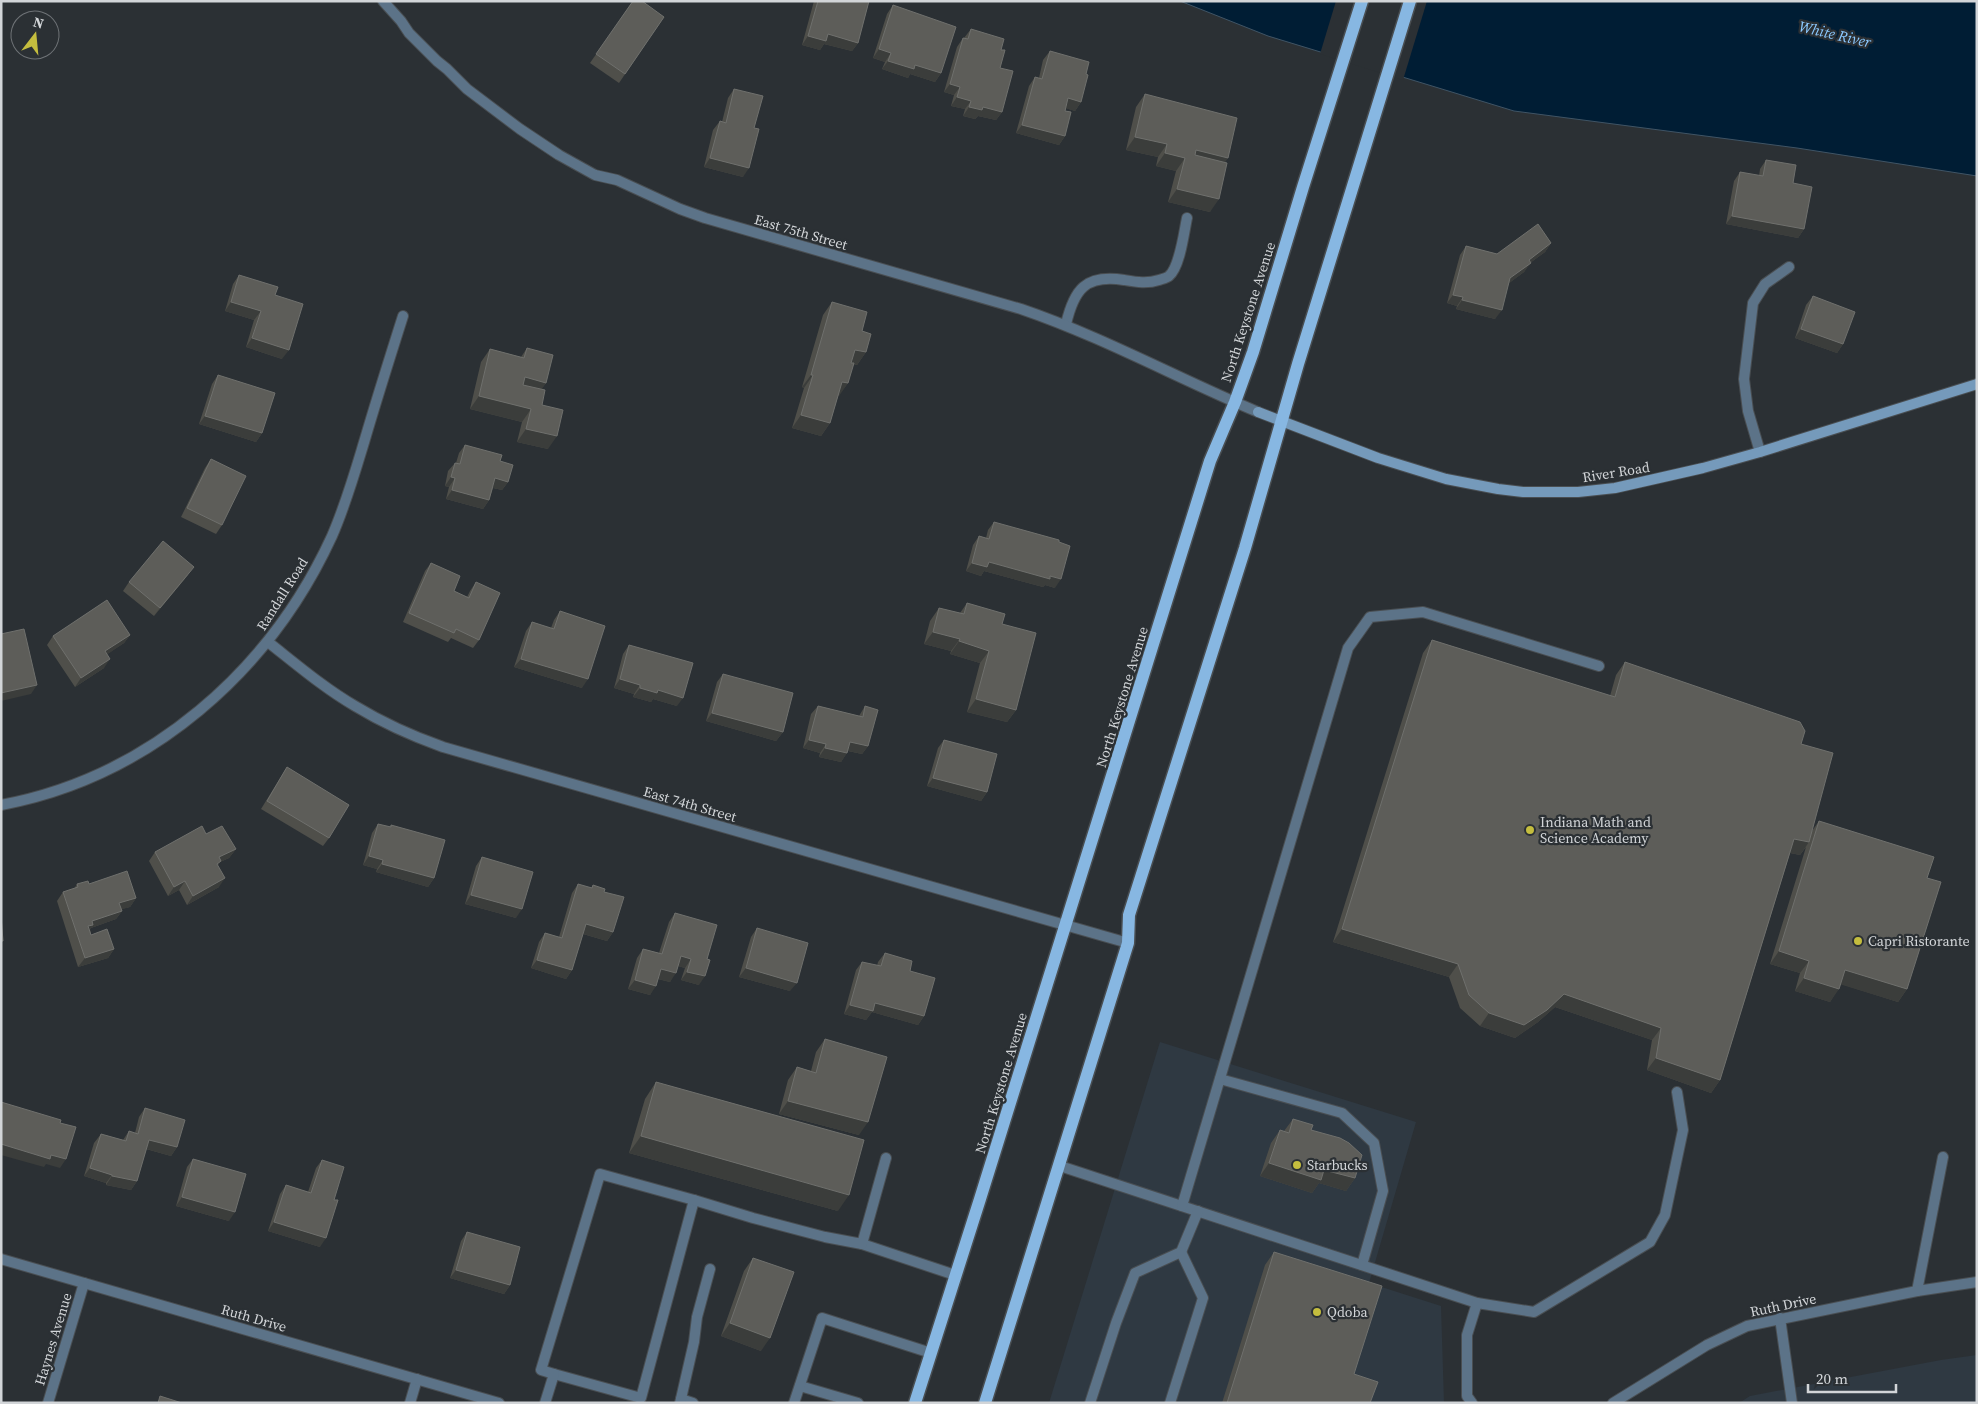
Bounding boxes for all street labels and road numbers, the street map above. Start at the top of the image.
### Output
street label: East 75th Street [752,209,850,255]
street label: North Keystone Avenue [1216,239,1280,385]
street label: River Road [1581,457,1651,487]
street label: Randall Road [252,553,312,634]
street label: North Keystone Avenue [1091,624,1153,770]
street label: East 74th Street [641,781,739,827]
street label: North Keystone Avenue [970,1010,1032,1156]
street label: Ruth Drive [1748,1288,1818,1322]
street label: Haynes Avenue [29,1290,77,1388]
street label: Ruth Drive [219,1299,289,1337]

